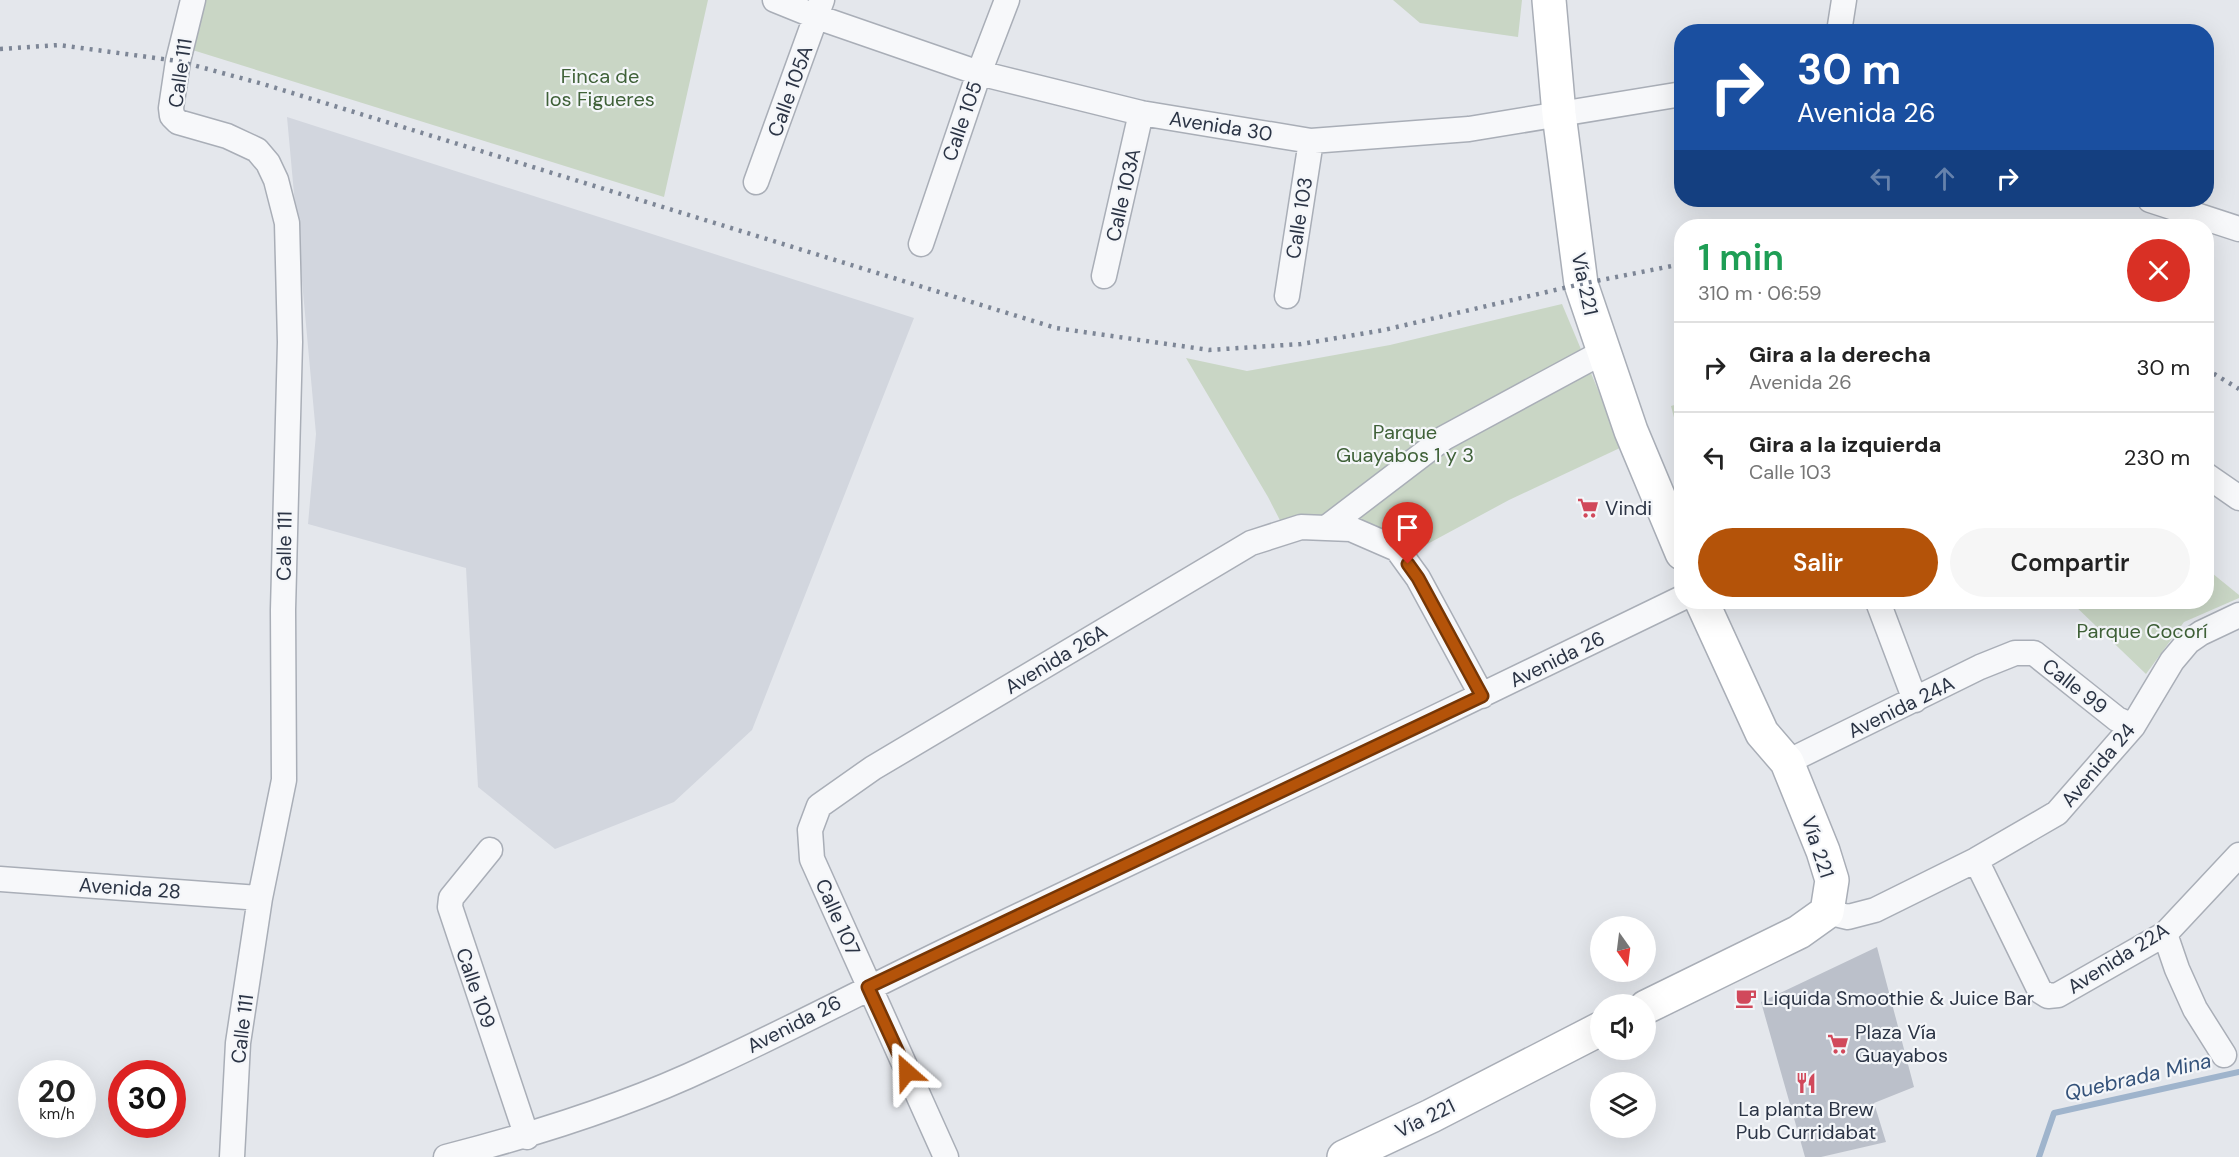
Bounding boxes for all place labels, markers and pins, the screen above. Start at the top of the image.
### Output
place label: Vindi [1605,495,1652,521]
supermarket icon: Vindi [1576,496,1600,520]
pin [1382,502,1433,564]
place label: Liquida Smoothie & Juice Bar [1763,985,2034,1011]
cafe icon: Liquida Smoothie & Juice Bar [1734,986,1758,1010]
place label: Plaza Vía Guayabos [1855,1019,1948,1068]
supermarket icon: Plaza Vía Guayabos [1826,1032,1850,1056]
restaurant icon: La planta Brew Pub Curridabat [1794,1071,1818,1095]
place label: La planta Brew Pub Curridabat [1736,1096,1876,1145]

